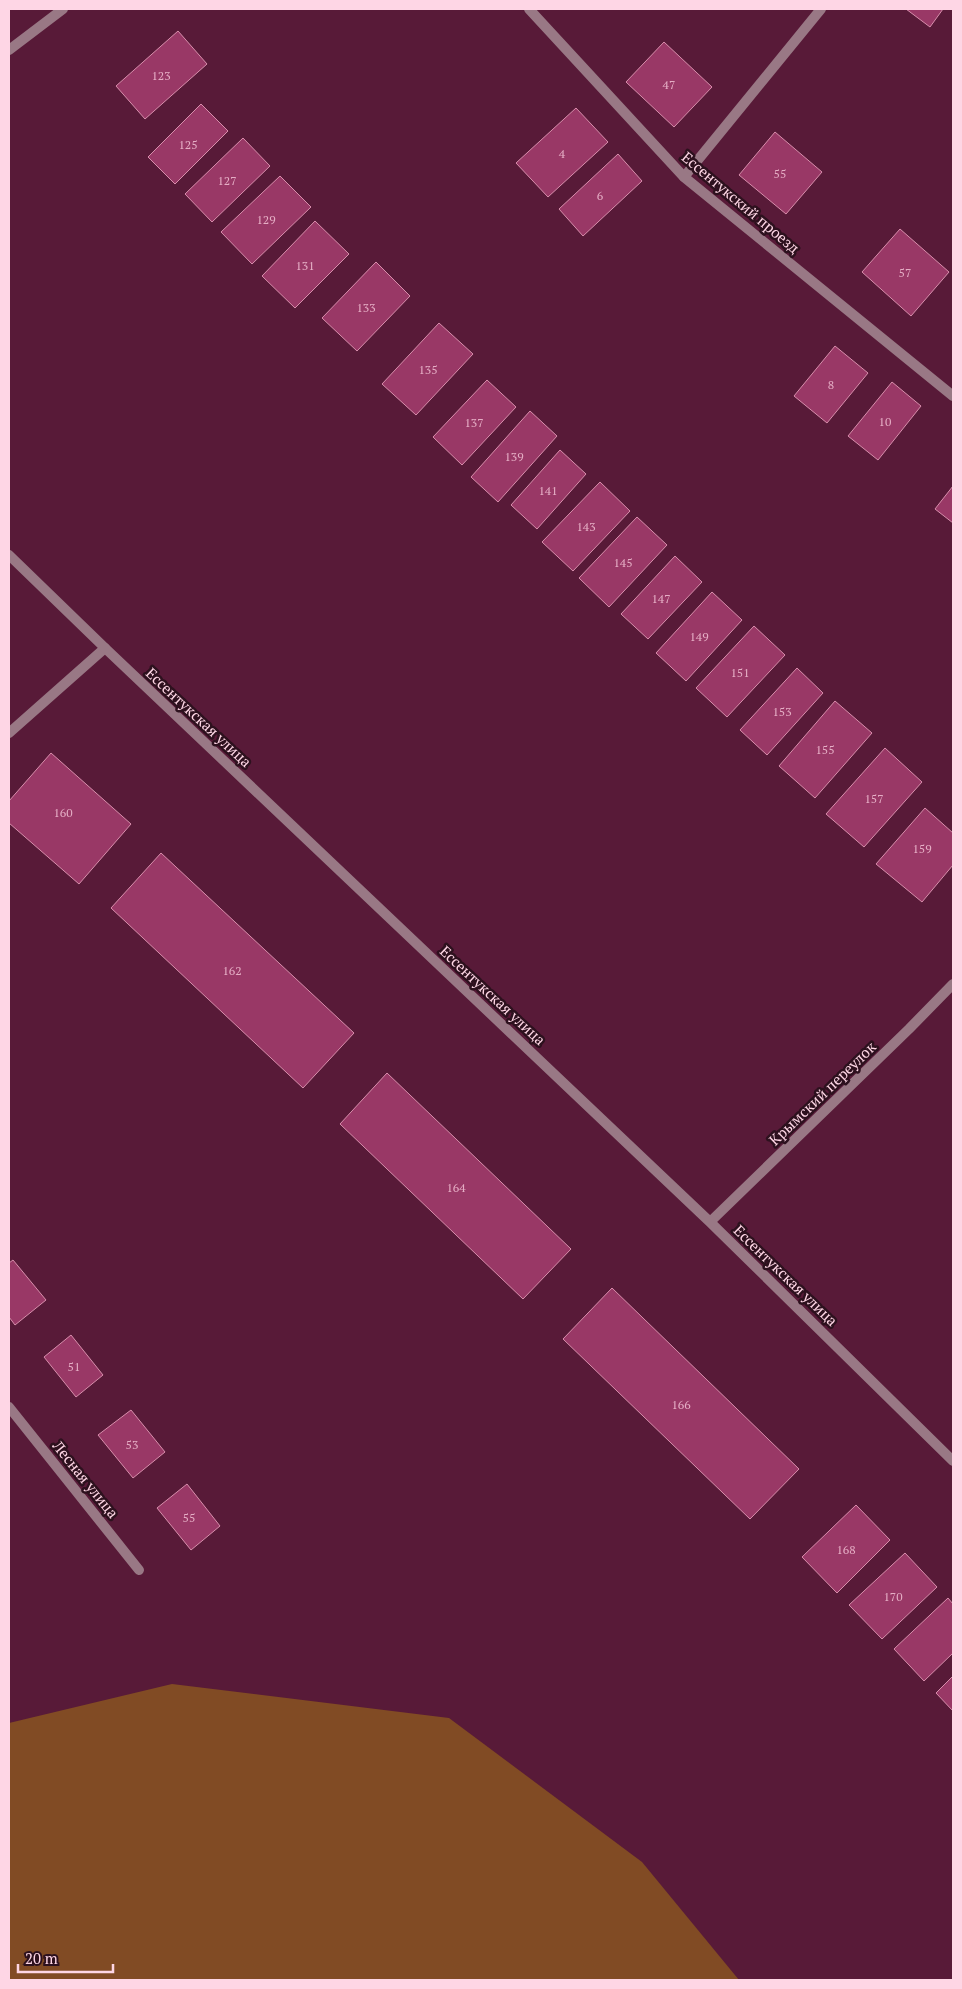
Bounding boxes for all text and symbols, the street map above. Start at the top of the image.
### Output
house number: 123 [151,68,171,83]
house number: 47 [663,77,675,92]
house number: 125 [178,137,198,152]
house number: 4 [559,146,566,161]
street label: Ессентукский проезд [678,147,804,258]
house number: 55 [774,166,786,181]
house number: 127 [217,173,237,188]
house number: 6 [597,188,604,203]
house number: 129 [256,212,276,227]
house number: 131 [295,258,315,273]
house number: 57 [899,265,911,280]
house number: 133 [356,300,376,315]
house number: 135 [418,362,438,377]
house number: 8 [828,377,834,392]
house number: 10 [879,414,891,429]
house number: 137 [464,415,484,430]
house number: 139 [504,449,524,464]
house number: 141 [538,483,558,498]
house number: 143 [576,519,596,534]
house number: 145 [613,555,633,570]
house number: 147 [651,591,671,606]
house number: 149 [689,629,709,644]
street label: Ессентукская улица [142,663,256,771]
house number: 151 [730,665,750,680]
house number: 153 [772,704,792,719]
house number: 155 [815,742,835,757]
house number: 157 [864,791,884,806]
house number: 160 [53,805,73,820]
house number: 159 [912,841,932,856]
street label: Ессентукская улица [436,941,550,1049]
house number: 162 [222,963,242,978]
street label: Крымский переулок [764,1036,881,1149]
house number: 164 [446,1180,466,1195]
street label: Ессентукская улица [730,1220,843,1330]
house number: 51 [68,1359,80,1374]
house number: 166 [671,1397,691,1412]
street label: Лесная улица [48,1435,124,1522]
house number: 53 [126,1437,138,1452]
house number: 55 [183,1510,195,1525]
house number: 168 [836,1542,856,1557]
house number: 170 [883,1589,903,1604]
scale bar [18,1942,112,1974]
text: 20 m [25,1948,58,1968]

